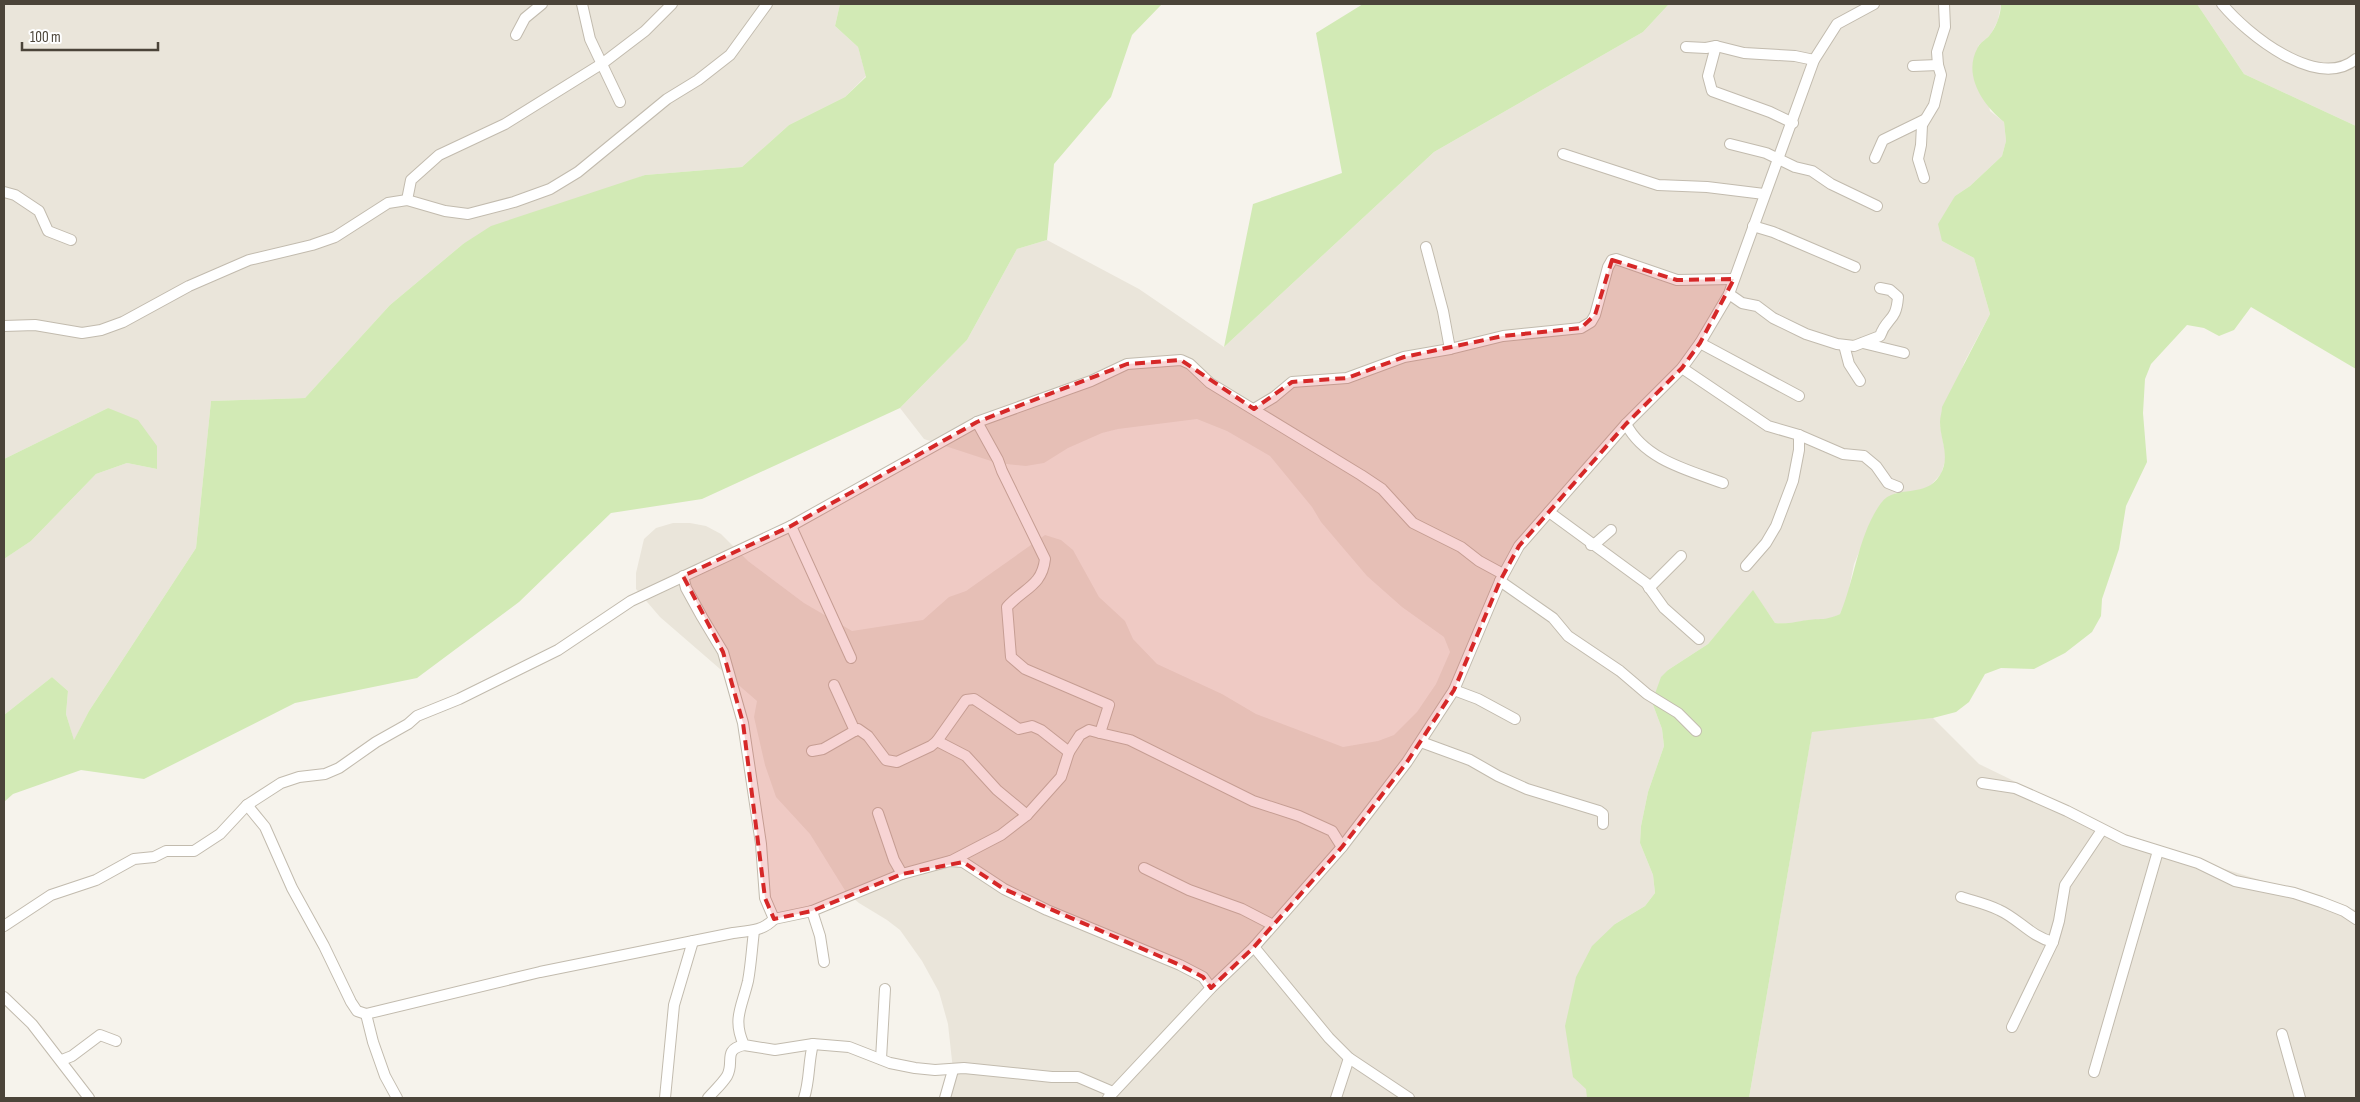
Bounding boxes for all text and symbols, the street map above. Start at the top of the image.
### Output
scale bar [22,20,159,52]
text: 100 m [30,28,61,47]

